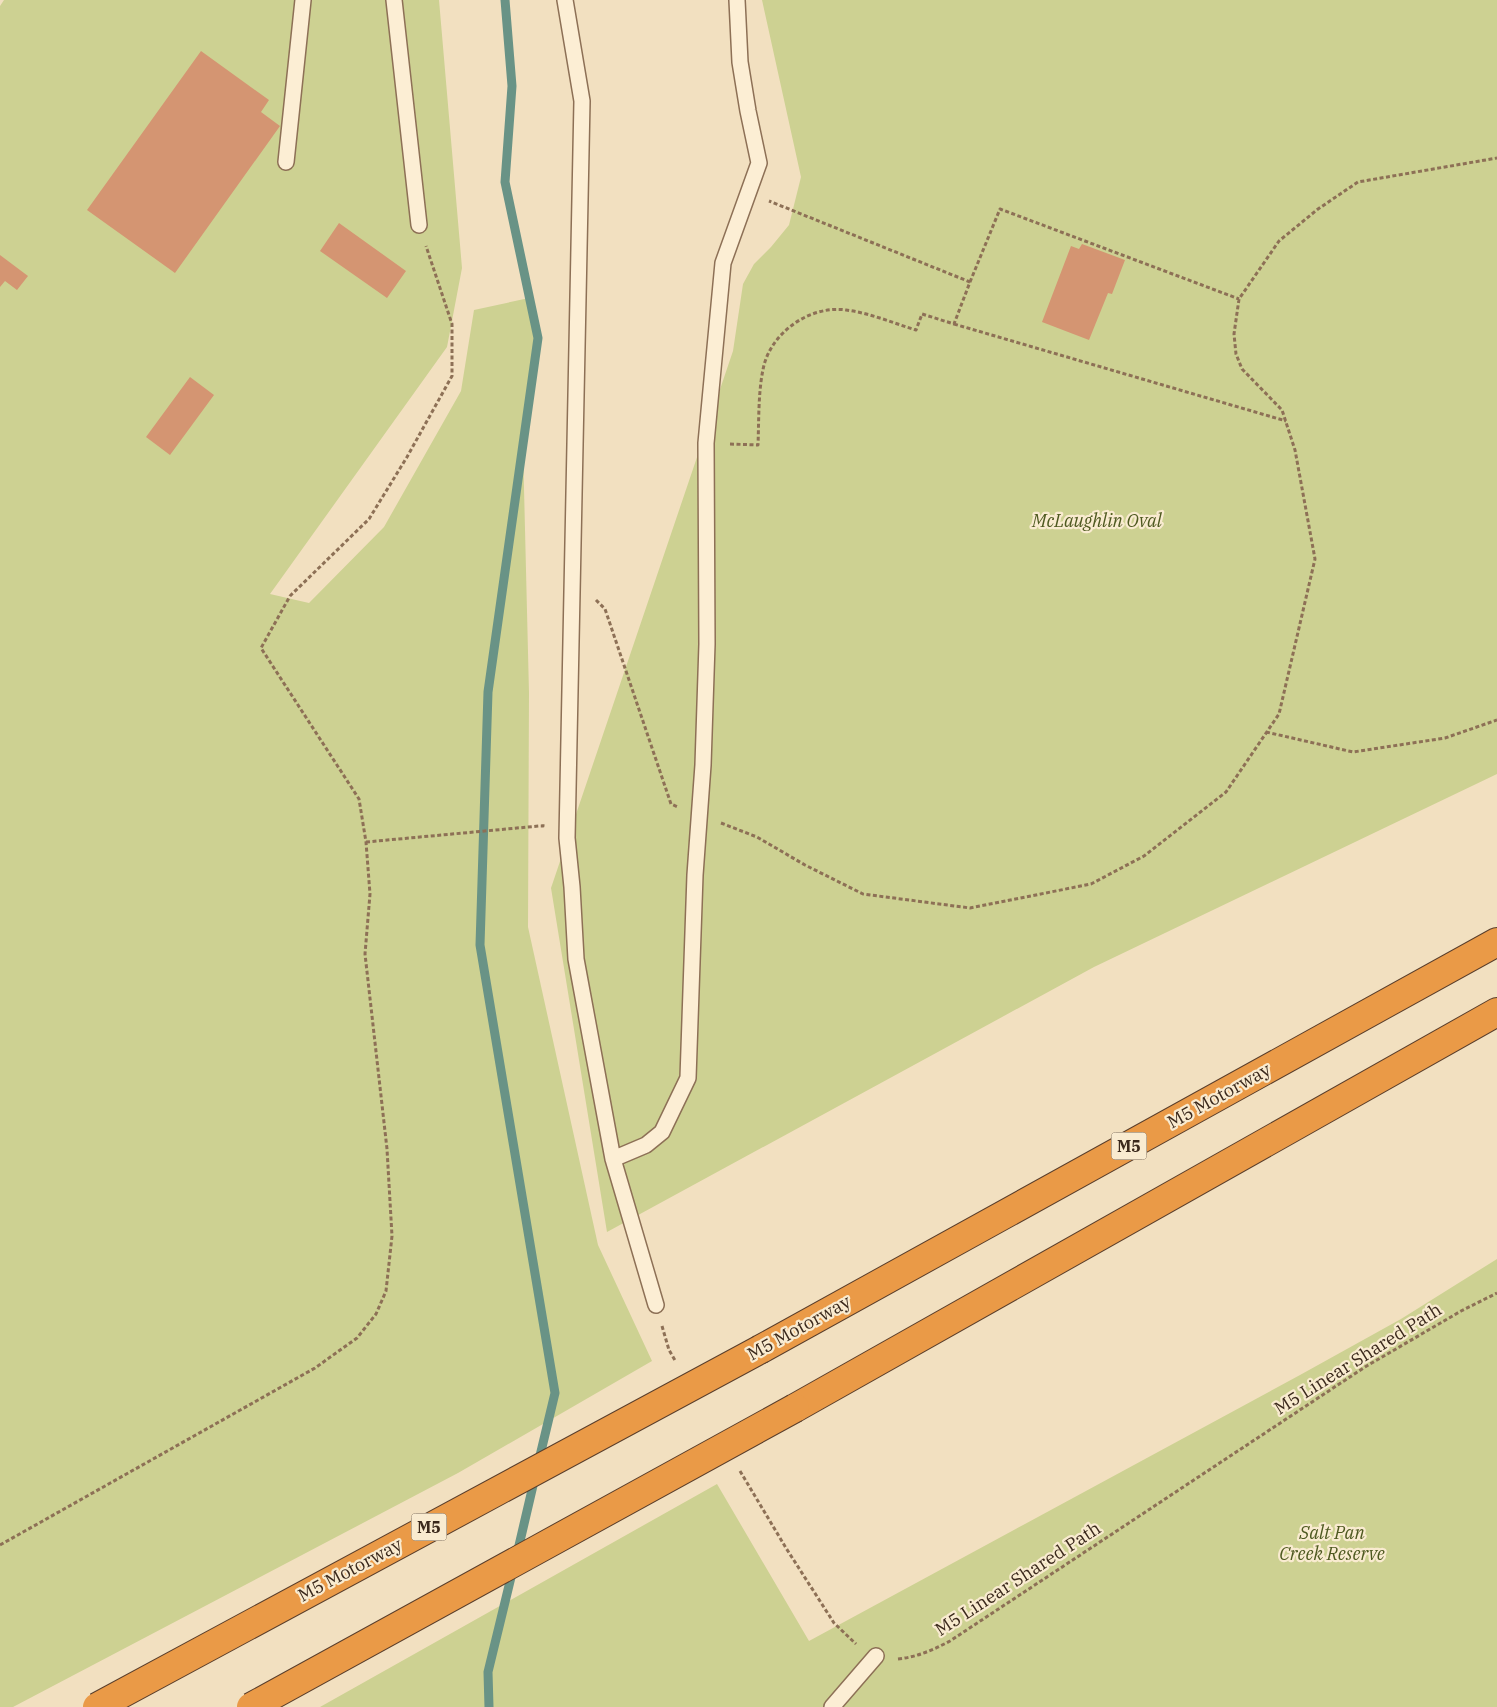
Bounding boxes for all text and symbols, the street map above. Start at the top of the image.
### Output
park label: McLaughlin Oval [1031,509,1163,532]
street label: M5 Motorway [1163,1058,1275,1133]
road number: M5 [1112,1132,1146,1160]
street label: M5 Motorway [743,1290,855,1365]
street label: M5 Linear Shared Path [1270,1298,1446,1419]
road number: M5 [412,1514,446,1540]
street label: M5 Linear Shared Path [930,1516,1105,1641]
park label: Salt Pan Creek Reserve [1279,1521,1385,1565]
street label: M5 Motorway [294,1532,406,1607]

